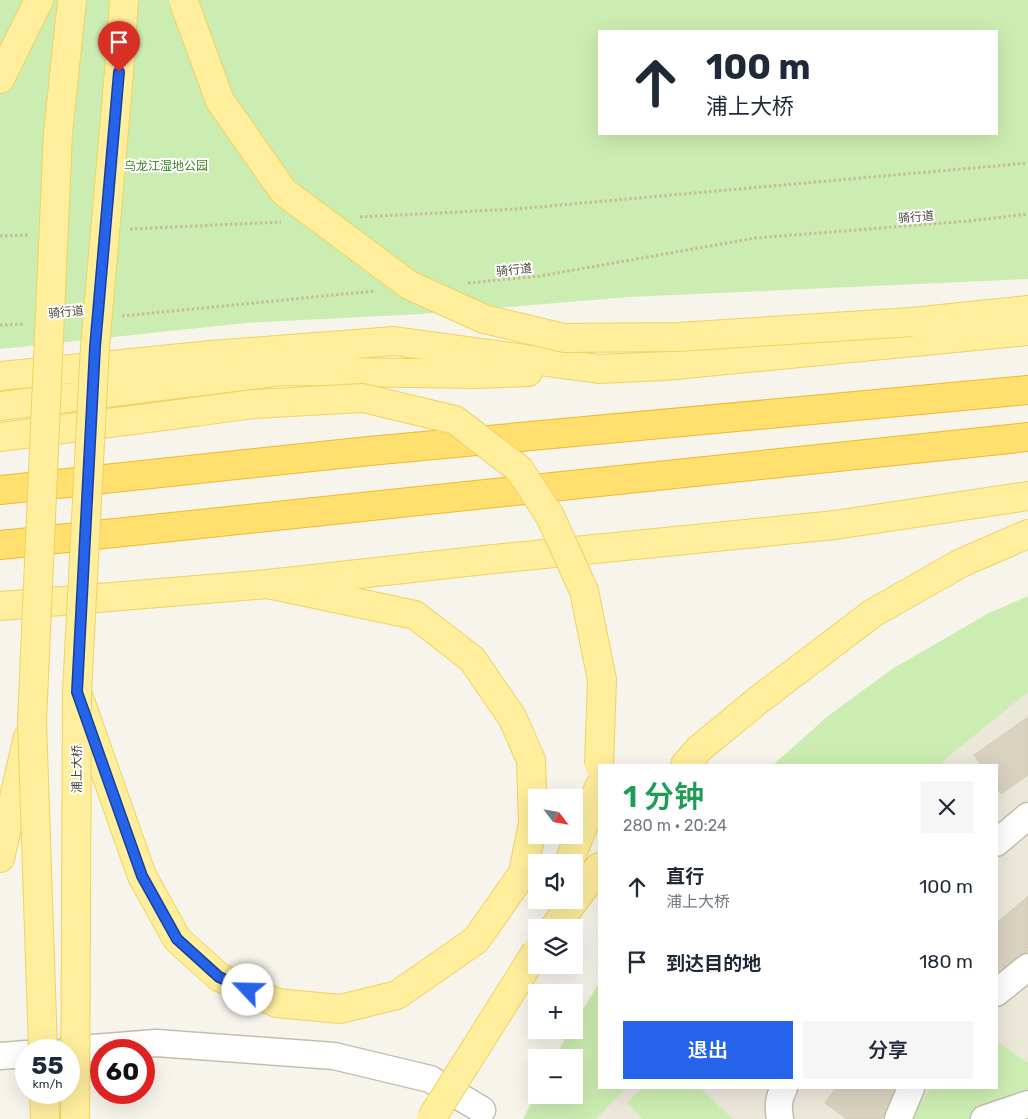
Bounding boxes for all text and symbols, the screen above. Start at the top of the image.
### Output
pin [98,21,140,72]
icon: arrive [105,28,133,56]
text: 100 m [706,46,811,88]
icon: ahead [623,50,688,115]
text: 浦上大桥 [706,93,794,120]
park label: 乌龙江湿地公园 [124,159,208,173]
street label: 骑行道 [898,209,934,225]
street label: 骑行道 [495,261,533,279]
street label: 骑行道 [47,303,85,321]
street label: 浦上大桥 [70,745,84,793]
text: 1 分钟 [623,779,704,815]
button: close [921,781,973,833]
north arrow [528,789,582,844]
map controls [528,789,583,1104]
text: 280 m · 20:24 [623,816,727,835]
button: sound [528,854,583,909]
text: 直行 [666,865,704,888]
icon: ahead [623,873,651,901]
text: 100 m [919,875,973,898]
text: 浦上大桥 [666,892,730,911]
button: layers [528,919,583,974]
icon: arrive [623,948,651,976]
text: 180 m [919,950,973,973]
text: 到达目的地 [666,952,761,975]
position arrow [221,963,273,1015]
button: + [528,984,583,1039]
button: 退出 [623,1021,793,1079]
button: 分享 [803,1021,973,1079]
speed limit sign: 60 [90,1039,155,1104]
button: − [528,1049,583,1104]
text: 55 [31,1051,64,1080]
text: km/h [33,1077,62,1091]

